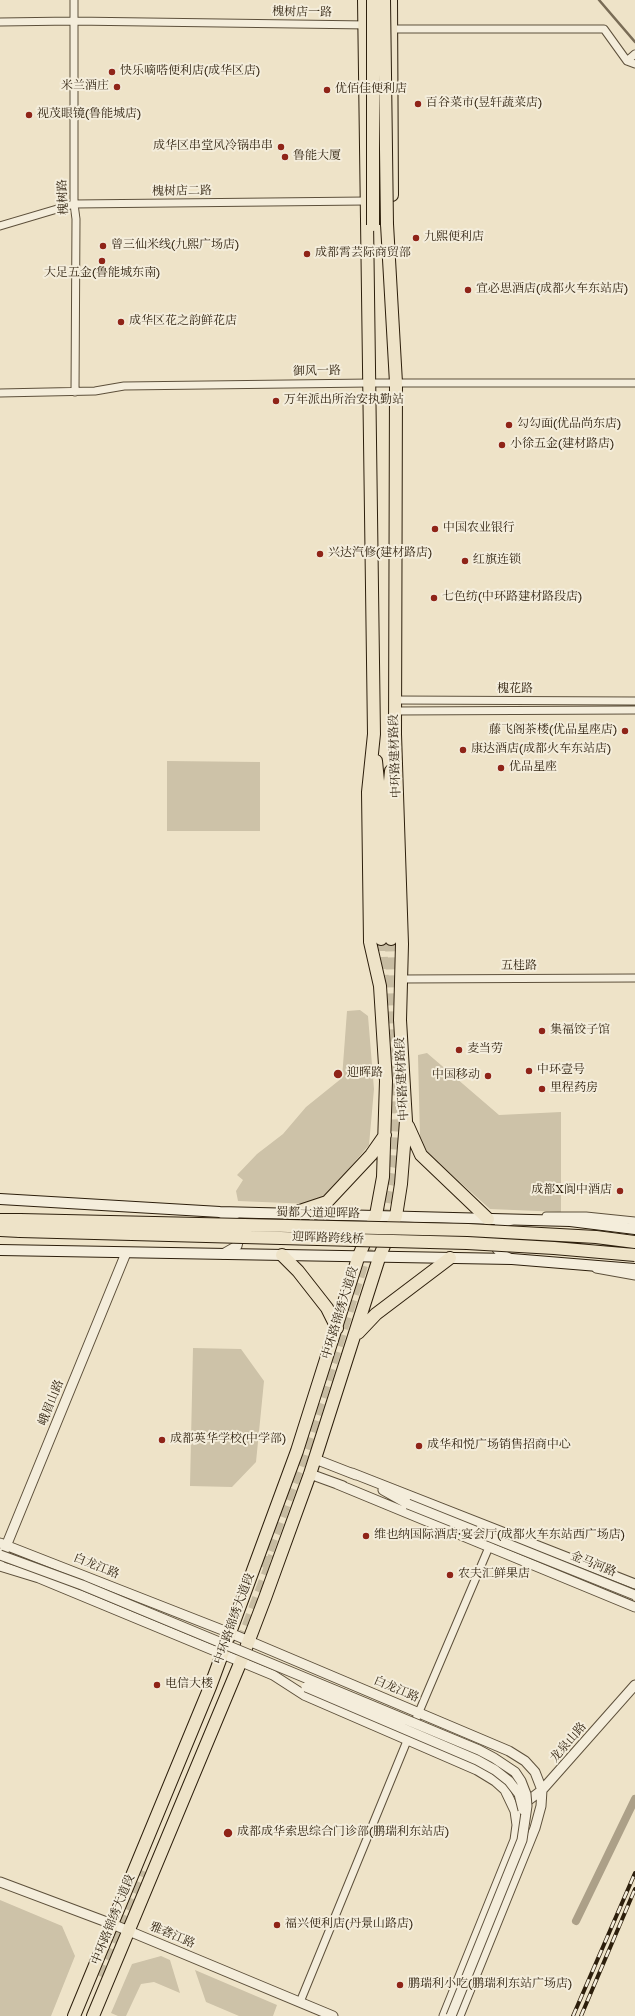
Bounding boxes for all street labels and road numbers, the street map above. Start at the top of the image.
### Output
street label: 槐树店一路 [272,5,332,21]
street label: 槐树路 [56,179,72,215]
street label: 槐树店二路 [152,184,212,200]
street label: 御风一路 [293,364,341,380]
street label: 槐花路 [497,683,533,697]
street label: 中环路建材路段 [387,714,405,798]
street label: 五桂路 [501,960,537,974]
street label: 中环路建材路段 [394,1037,412,1121]
street label: 蜀都大道迎晖路 [276,1206,360,1222]
street label: 迎晖路跨线桥 [292,1231,364,1247]
street label: 中环路锦绣大道段 [320,1265,362,1361]
street label: 峨眉山路 [36,1378,68,1428]
street label: 金马河路 [568,1549,618,1581]
street label: 白龙江路 [71,1551,121,1583]
street label: 中环路锦绣大道段 [212,1571,258,1667]
street label: 白龙江路 [371,1674,421,1706]
street label: 龙泉山路 [548,1720,590,1766]
street label: 中环路锦绣大道段 [89,1873,139,1967]
street label: 雅砻江路 [147,1920,197,1952]

